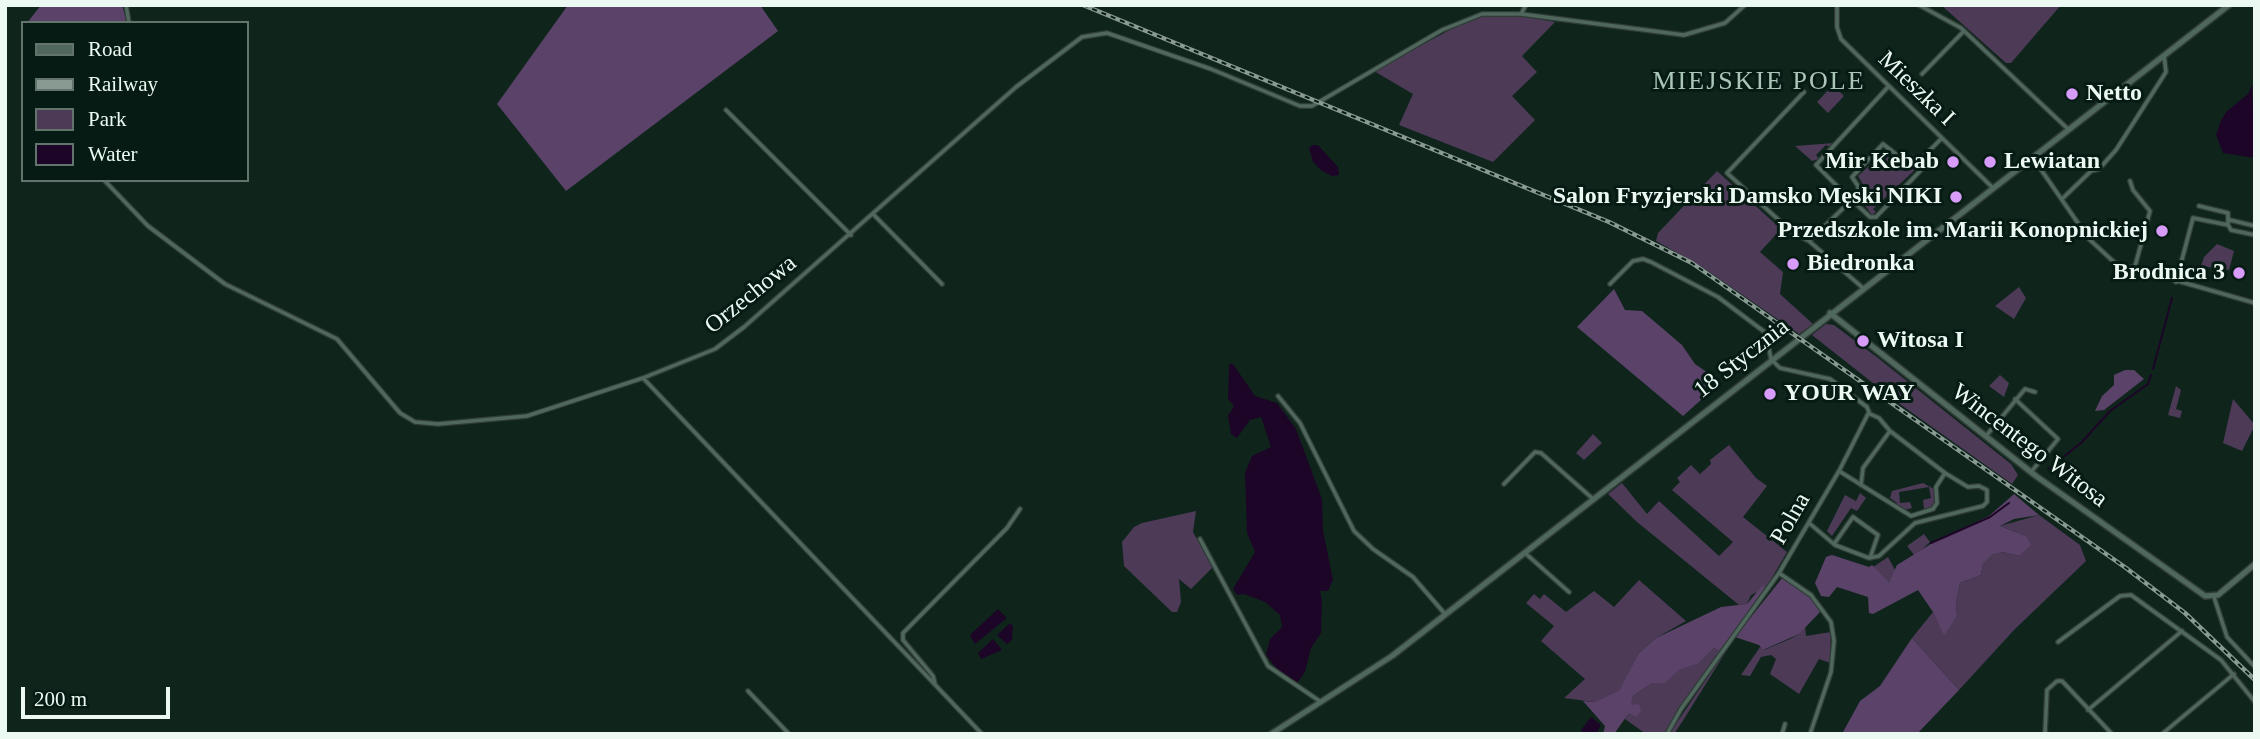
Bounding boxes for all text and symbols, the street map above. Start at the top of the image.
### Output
legend [21,21,248,182]
text: Road [88,37,132,61]
street label: Mieszka I [1872,46,1960,132]
district label: MIEJSKIE POLE [1654,66,1864,98]
text: Railway [88,72,158,96]
place label: Netto [2086,80,2142,108]
marker: Netto [2064,86,2080,102]
text: Park [88,107,127,131]
text: Water [88,142,138,166]
place label: Mir Kebab [1825,148,1939,176]
place label: Lewiatan [2004,148,2100,176]
marker: Mir Kebab [1945,154,1961,170]
marker: Lewiatan [1982,154,1998,170]
place label: Salon Fryzjerski Damsko Męski NIKI [1553,183,1942,211]
marker: Salon Fryzjerski Damsko Męski NIKI [1948,189,1964,205]
place label: Przedszkole im. Marii Konopnickiej [1777,217,2148,245]
marker: Przedszkole im. Marii Konopnickiej [2154,223,2170,239]
street label: Orzechowa [699,249,803,341]
place label: Biedronka [1807,250,1915,278]
marker: Biedronka [1785,256,1801,272]
place label: Brodnica 3 [2113,259,2225,287]
marker: Brodnica 3 [2231,265,2247,281]
street label: 18 Stycznia [1689,313,1795,405]
place label: Witosa I [1877,327,1964,355]
marker: Witosa I [1855,333,1871,349]
street label: Wincentego Witosa [1945,378,2113,514]
place label: YOUR WAY [1784,380,1914,408]
marker: YOUR WAY [1762,386,1778,402]
street label: Polna [1765,488,1817,550]
scale bar [24,672,173,716]
text: 200 m [34,687,87,711]

